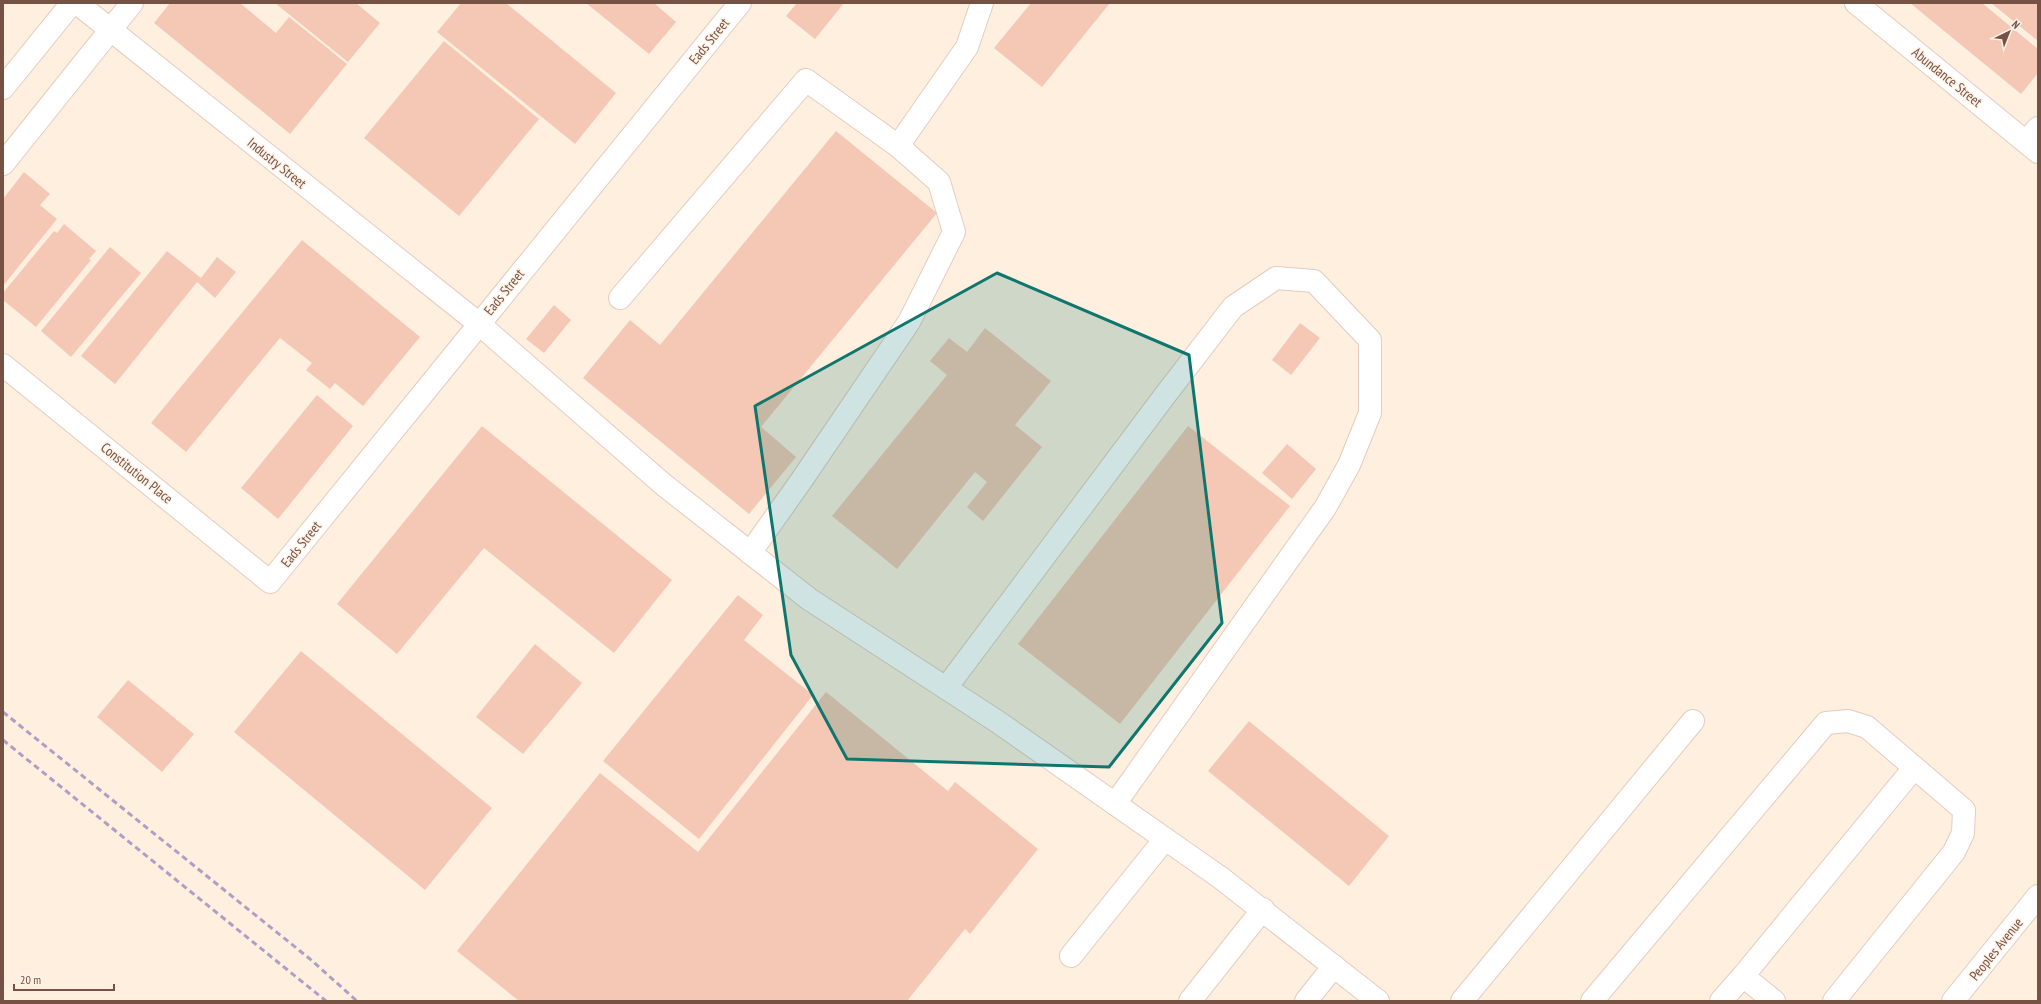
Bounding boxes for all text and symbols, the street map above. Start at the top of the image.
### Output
north arrow [1989,12,2029,52]
street label: Eads Street [685,14,733,68]
text: N [2009,18,2023,32]
street label: Abundance Street [1908,43,1986,111]
street label: Industry Street [244,134,310,192]
street label: Eads Street [480,265,528,319]
street label: Constitution Place [97,438,177,508]
street label: Eads Street [277,517,325,571]
street label: Peoples Avenue [1965,914,2027,984]
scale bar [14,966,114,992]
text: 20 m [20,972,41,987]

